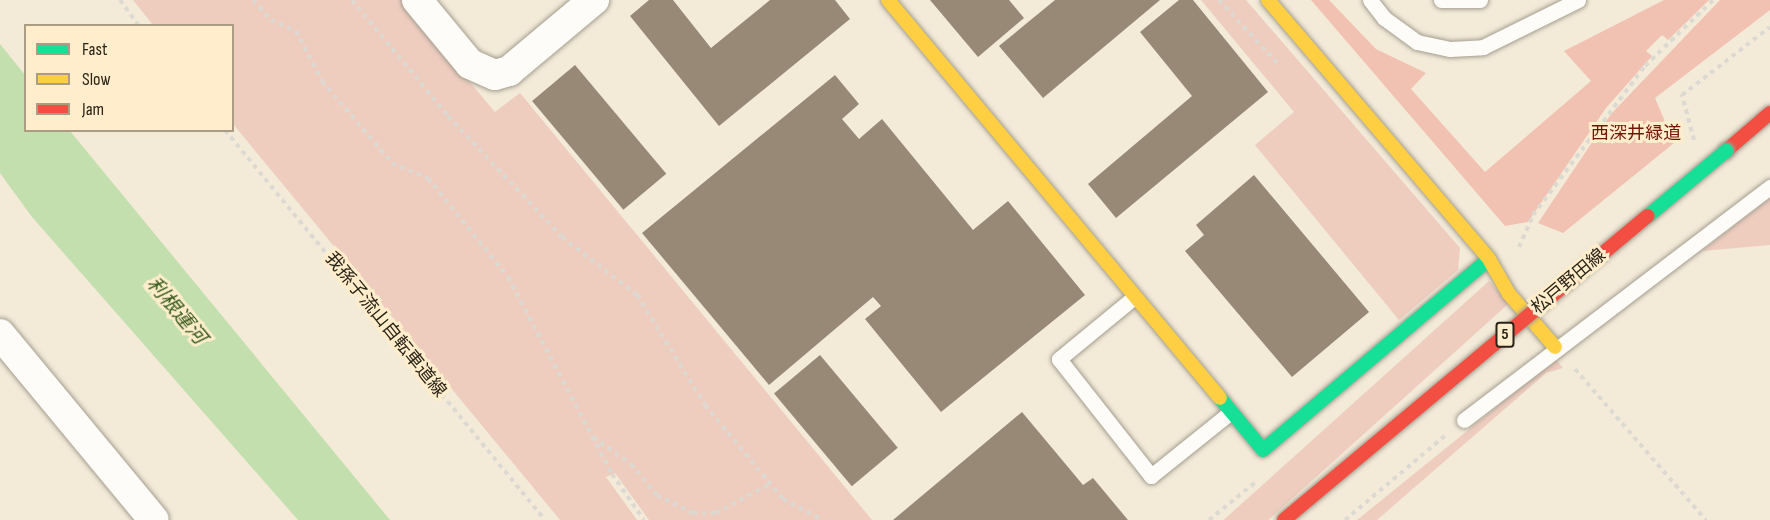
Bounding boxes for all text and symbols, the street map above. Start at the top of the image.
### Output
legend [24,24,234,132]
text: Fast [82,39,107,60]
text: Slow [82,69,111,90]
text: Jam [82,99,104,120]
park label: 西深井緑道 [1591,123,1681,145]
street label: 松戸野田線 [1528,245,1610,319]
street label: 我孫子流山自転車道線 [320,248,450,402]
water label: 利根運河 [141,273,211,349]
road number: 5 [1494,322,1516,348]

